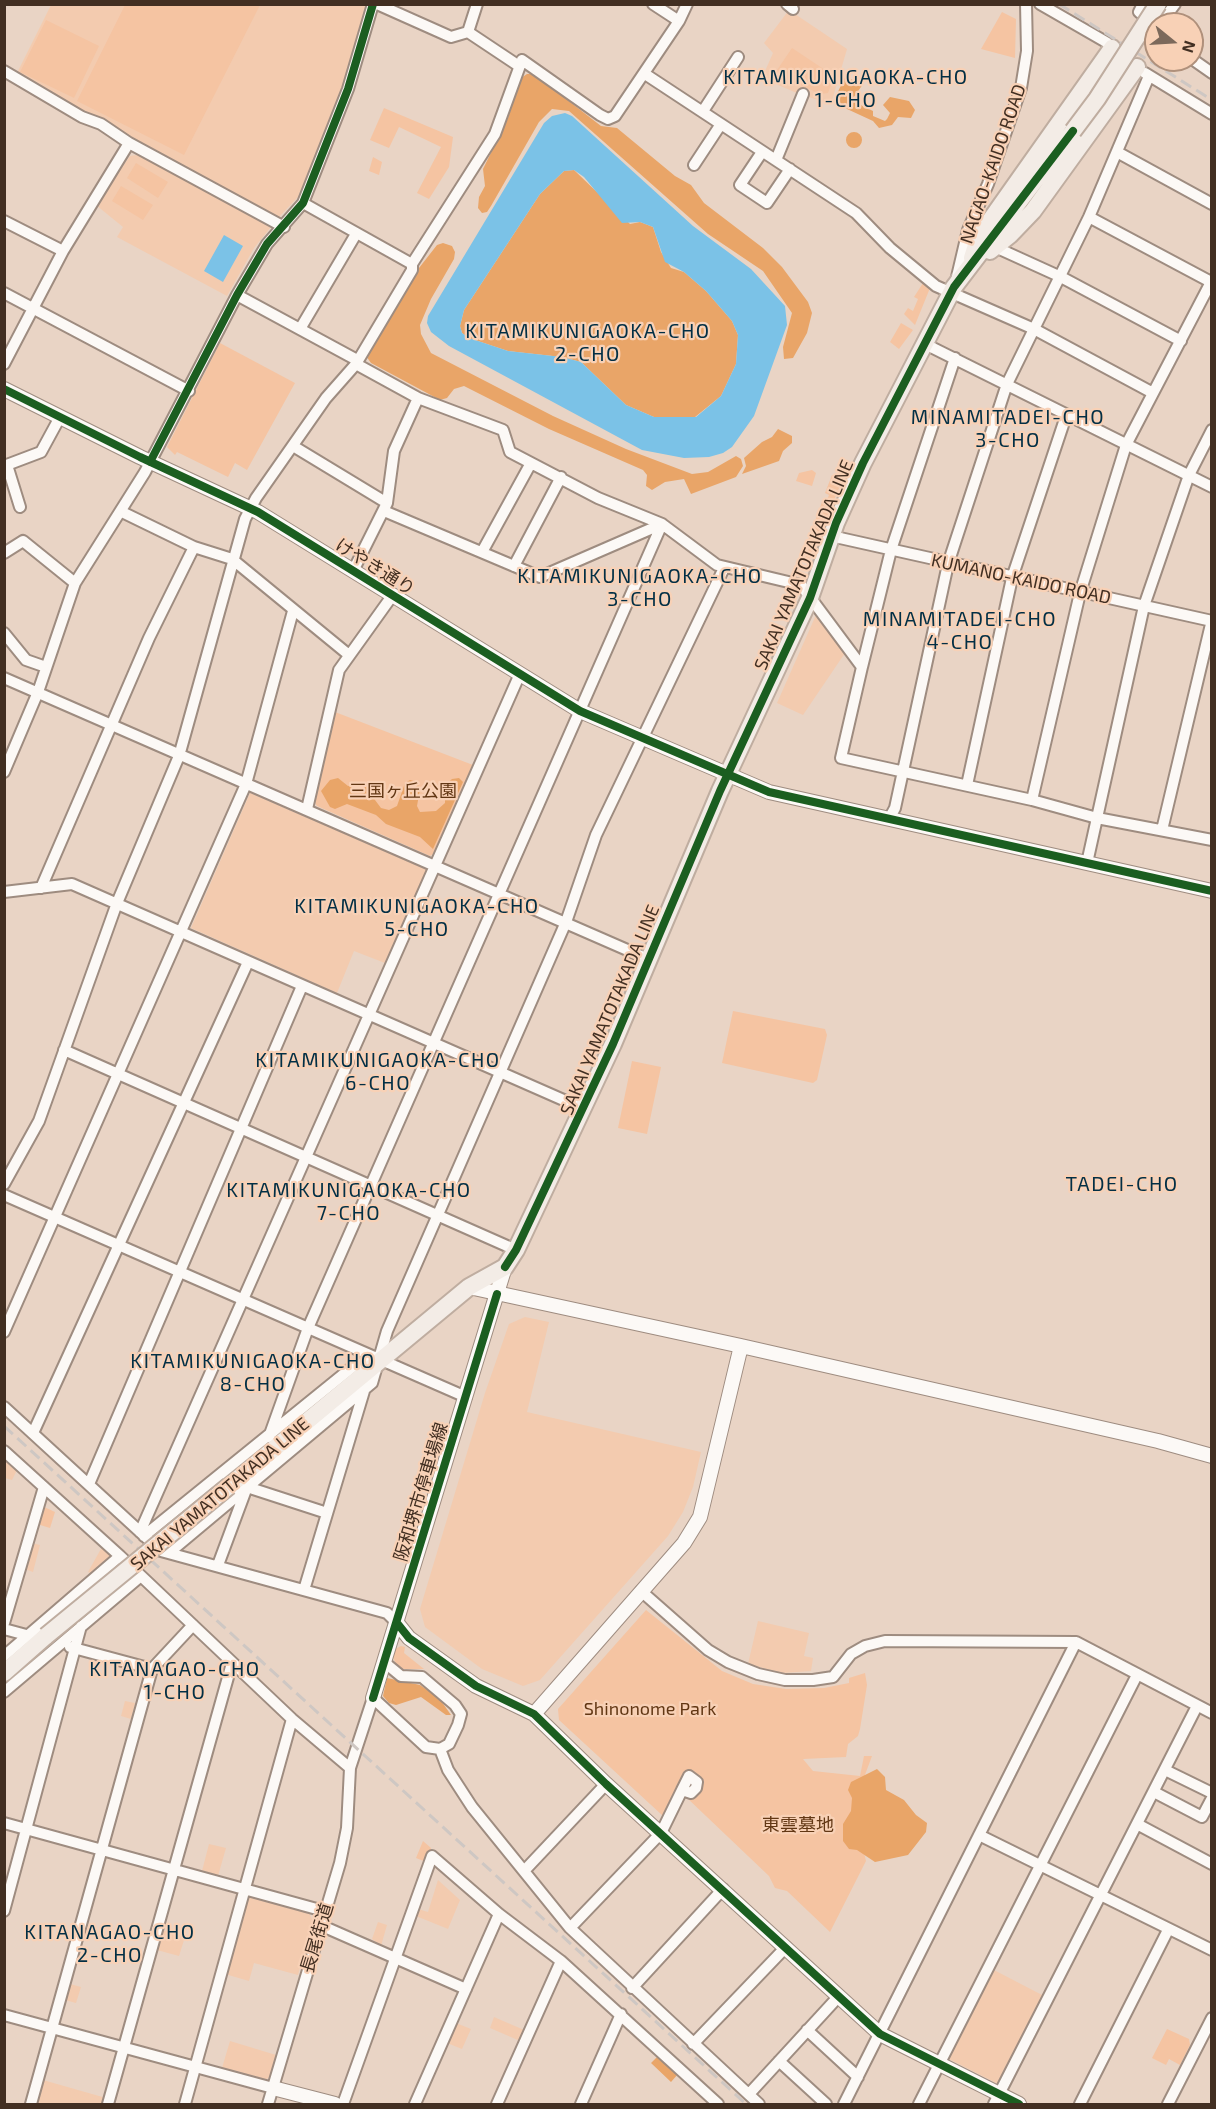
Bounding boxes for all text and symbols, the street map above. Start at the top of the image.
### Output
north arrow [1144,12,1204,72]
text: N [1179,39,1201,56]
district label: KITAMIKUNIGAOKA-CHO 1-CHO [723,65,969,112]
street label: NAGAO-KAIDO ROAD [956,81,1030,247]
district label: KITAMIKUNIGAOKA-CHO 2-CHO [465,319,711,366]
district label: MINAMITADEI-CHO 3-CHO [911,405,1105,452]
street label: SAKAI YAMATOTAKADA LINE [750,457,858,673]
street label: けやき通り [331,534,419,600]
street label: KUMANO-KAIDO ROAD [929,549,1113,609]
district label: KITAMIKUNIGAOKA-CHO 3-CHO [517,564,763,611]
district label: MINAMITADEI-CHO 4-CHO [863,607,1057,654]
park label: 三国ヶ丘公園 [349,780,457,802]
district label: KITAMIKUNIGAOKA-CHO 5-CHO [294,894,540,941]
street label: SAKAI YAMATOTAKADA LINE [556,902,664,1118]
district label: KITAMIKUNIGAOKA-CHO 6-CHO [255,1048,501,1095]
district label: TADEI-CHO [1065,1172,1179,1196]
district label: KITAMIKUNIGAOKA-CHO 7-CHO [226,1178,472,1225]
district label: KITAMIKUNIGAOKA-CHO 8-CHO [130,1349,376,1396]
street label: SAKAI YAMATOTAKADA LINE [126,1413,314,1575]
street label: 阪和堺市停車場線 [390,1420,452,1564]
district label: KITANAGAO-CHO 1-CHO [89,1657,261,1704]
park label: Shinonome Park [584,1698,716,1720]
park label: 東雲墓地 [762,1814,834,1836]
street label: 長尾街道 [296,1900,338,1976]
district label: KITANAGAO-CHO 2-CHO [24,1920,196,1967]

